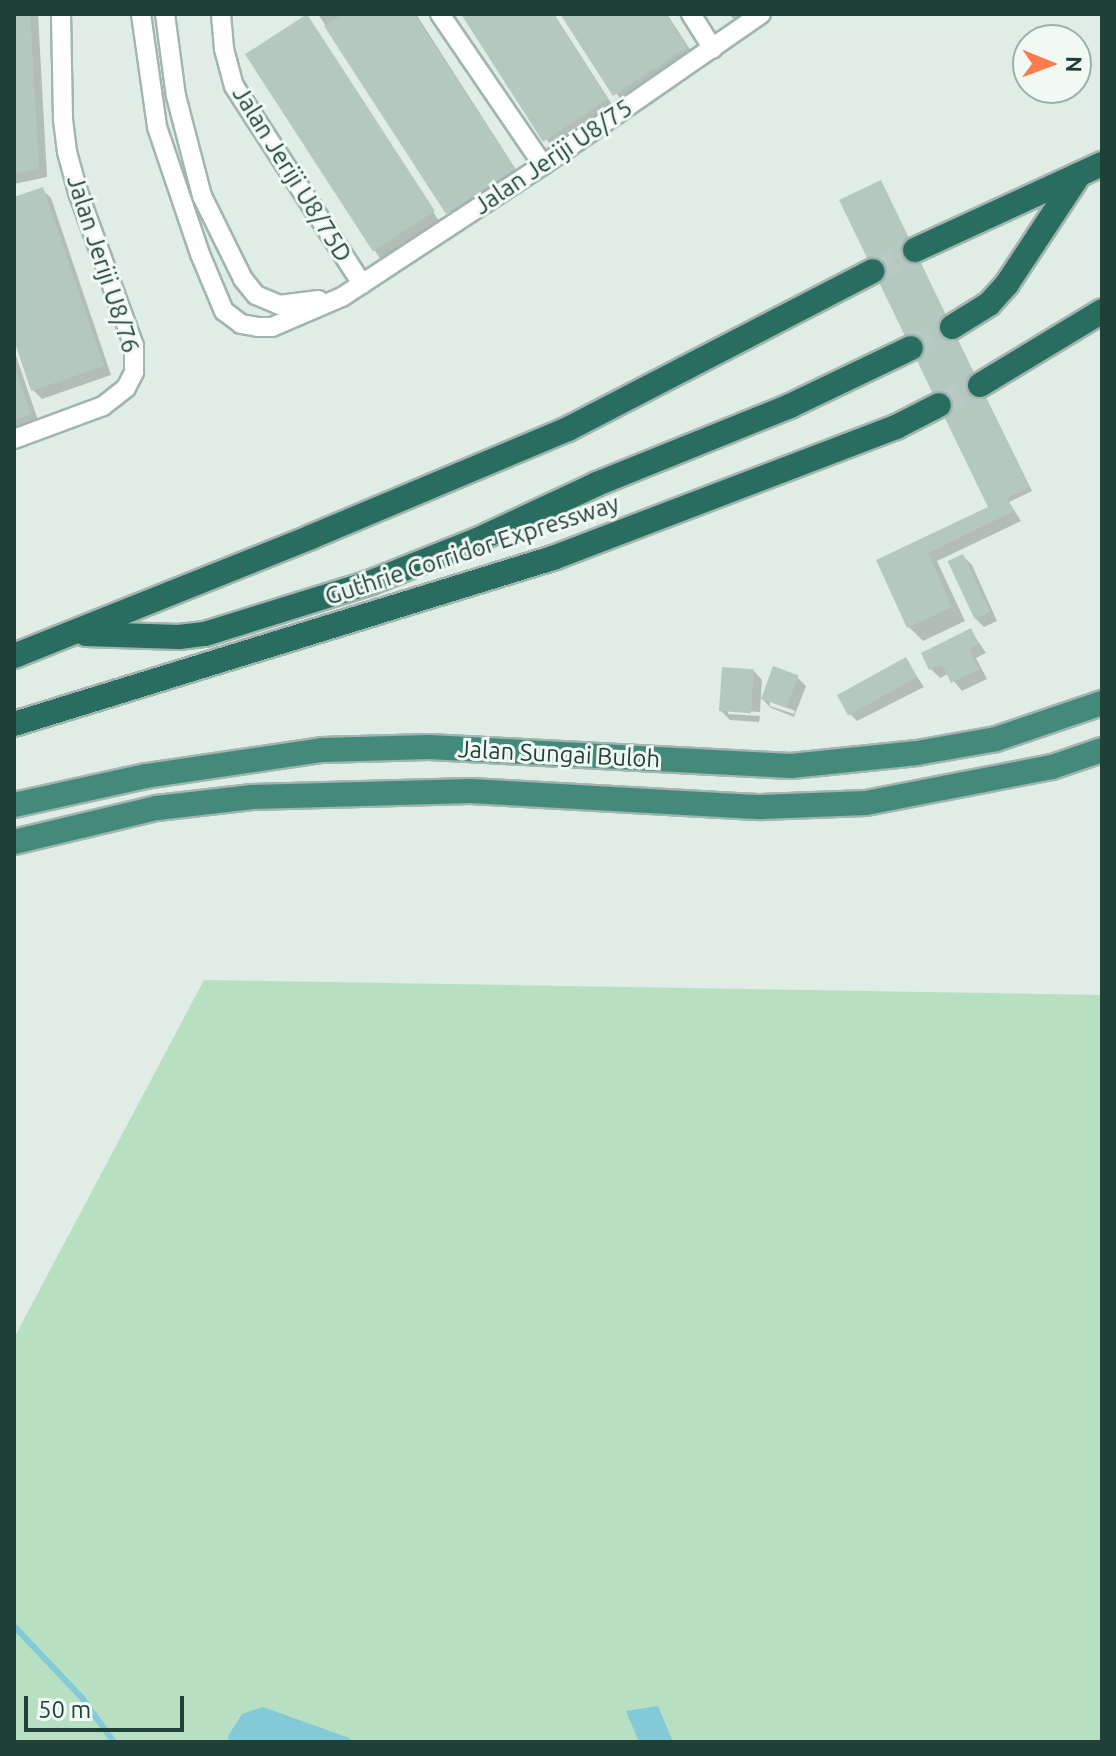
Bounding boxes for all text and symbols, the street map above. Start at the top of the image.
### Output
north arrow [1012,24,1092,104]
text: N [1062,56,1087,73]
street label: Jalan Jeriji U8/75D [226,81,358,267]
street label: Jalan Jeriji U8/75 [468,93,638,221]
street label: Jalan Jeriji U8/76 [61,172,145,356]
street label: Guthrie Corridor Expressway [321,489,623,611]
street label: Jalan Sungai Buloh [457,734,661,774]
scale bar [28,1680,188,1730]
text: 50 m [38,1696,91,1723]

